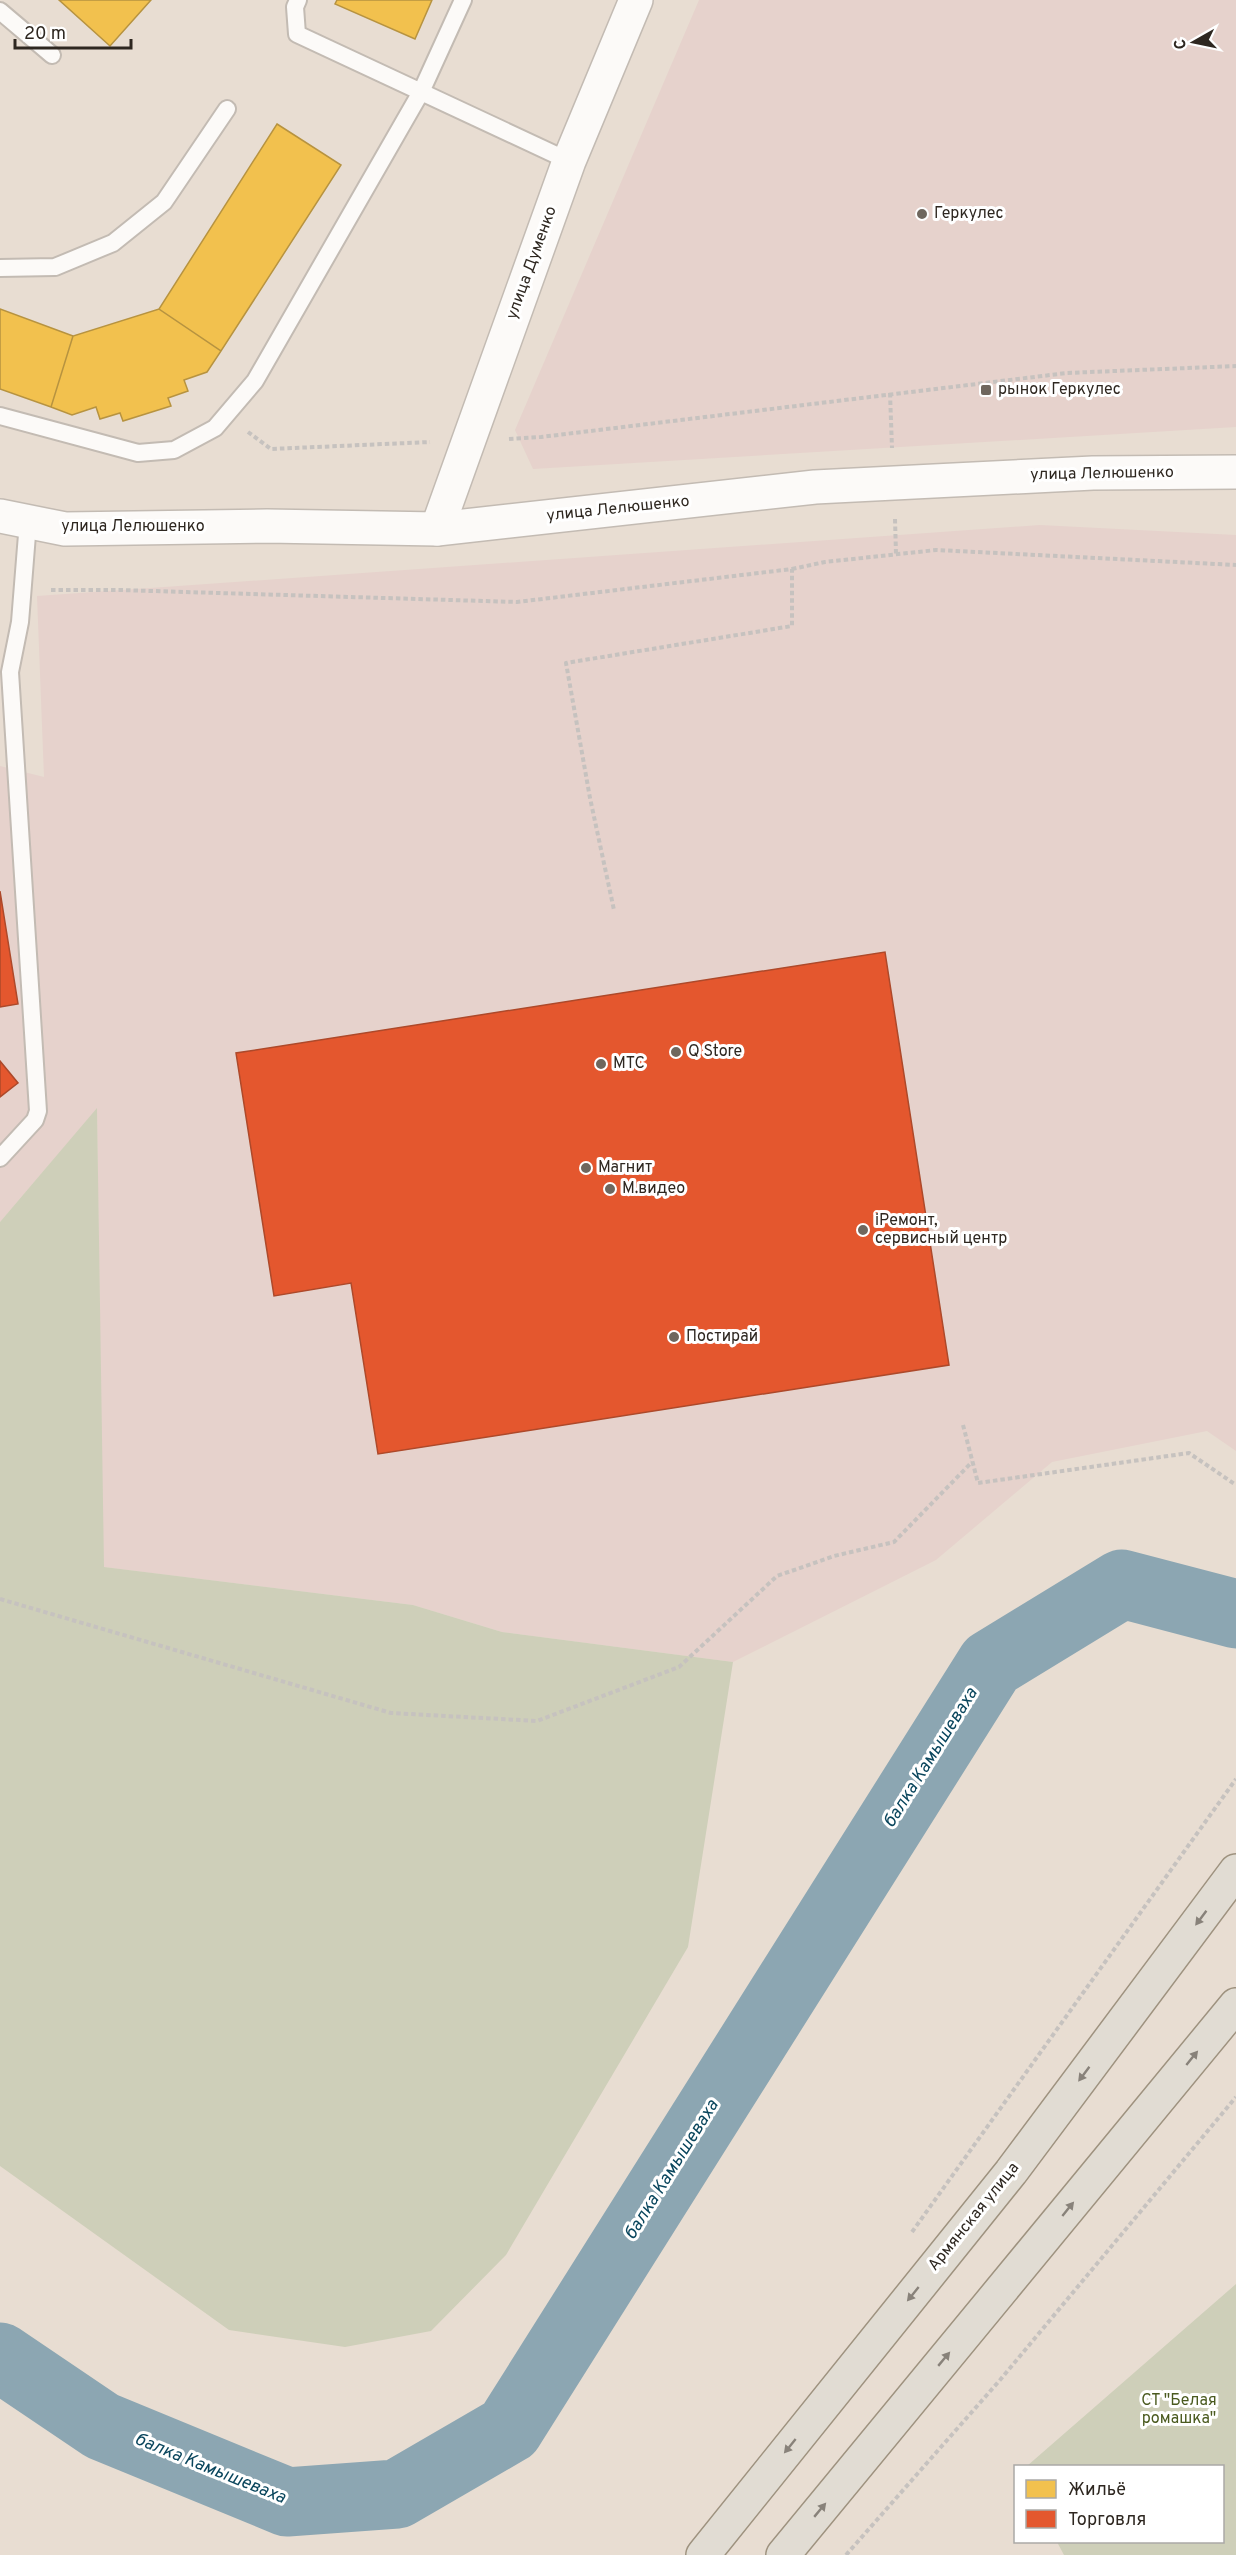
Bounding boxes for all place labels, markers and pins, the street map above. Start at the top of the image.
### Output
place label: Геркулес [934,204,1004,224]
marker: Геркулес [915,207,929,221]
place label: рынок Геркулес [998,380,1121,400]
marker: рынок Геркулес [979,383,993,397]
place label: Q Store [688,1042,742,1062]
marker: Q Store [669,1045,683,1059]
place label: МТС [613,1054,645,1074]
marker: МТС [594,1057,608,1071]
place label: Магнит [598,1158,652,1178]
marker: Магнит [579,1161,593,1175]
place label: М.видео [622,1179,685,1199]
marker: М.видео [603,1182,617,1196]
place label: iРемонт, сервисный центр [875,1211,1007,1249]
marker: iРемонт, сервисный центр [856,1223,870,1237]
place label: Постирай [686,1327,758,1347]
marker: Постирай [667,1330,681,1344]

